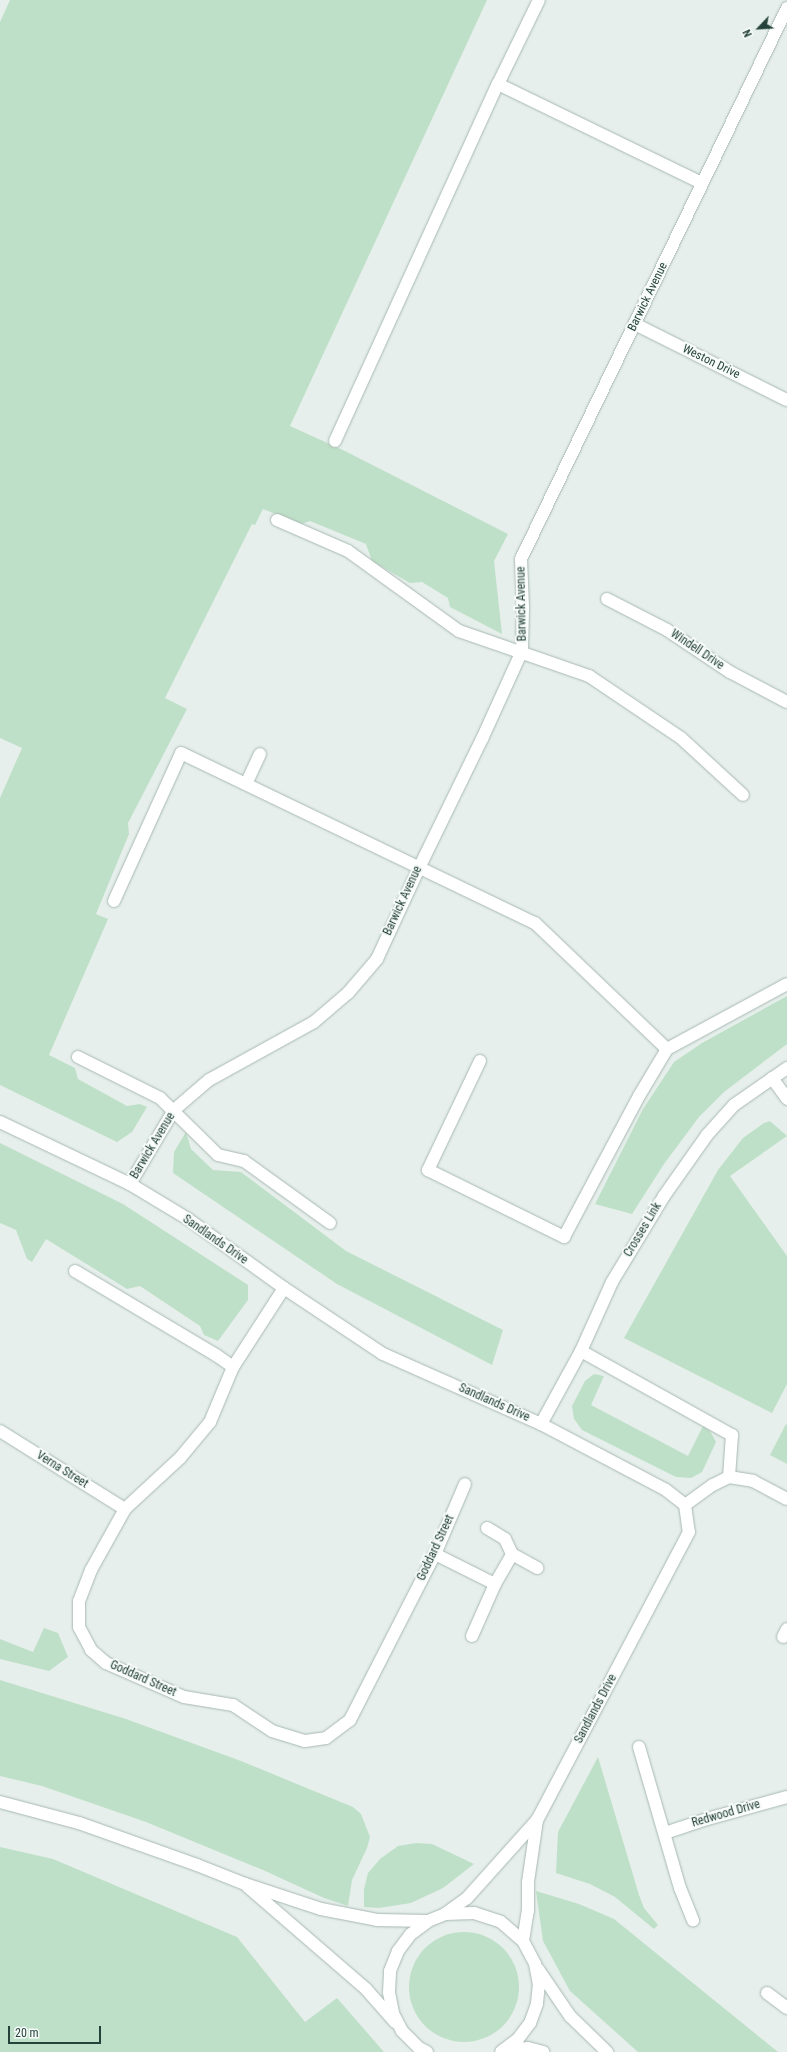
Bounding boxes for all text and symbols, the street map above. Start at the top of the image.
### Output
north arrow [739,8,779,48]
text: N [740,27,755,39]
street label: Barwick Avenue [625,260,671,334]
street label: Weston Drive [680,342,742,382]
street label: Barwick Avenue [514,566,530,642]
street label: Windell Drive [667,627,727,673]
street label: Barwick Avenue [381,864,425,938]
street label: Barwick Avenue [128,1110,178,1182]
street label: Crosses Link [621,1200,665,1260]
street label: Sandlands Drive [180,1212,250,1268]
street label: Sandlands Drive [456,1381,532,1425]
street label: Verna Street [34,1448,90,1492]
street label: Goddard Street [414,1513,458,1583]
street label: Goddard Street [108,1658,178,1700]
street label: Sandlands Drive [572,1672,620,1746]
street label: Redwood Drive [690,1797,762,1831]
scale bar [10,2018,103,2044]
text: 20 m [15,2026,39,2040]

